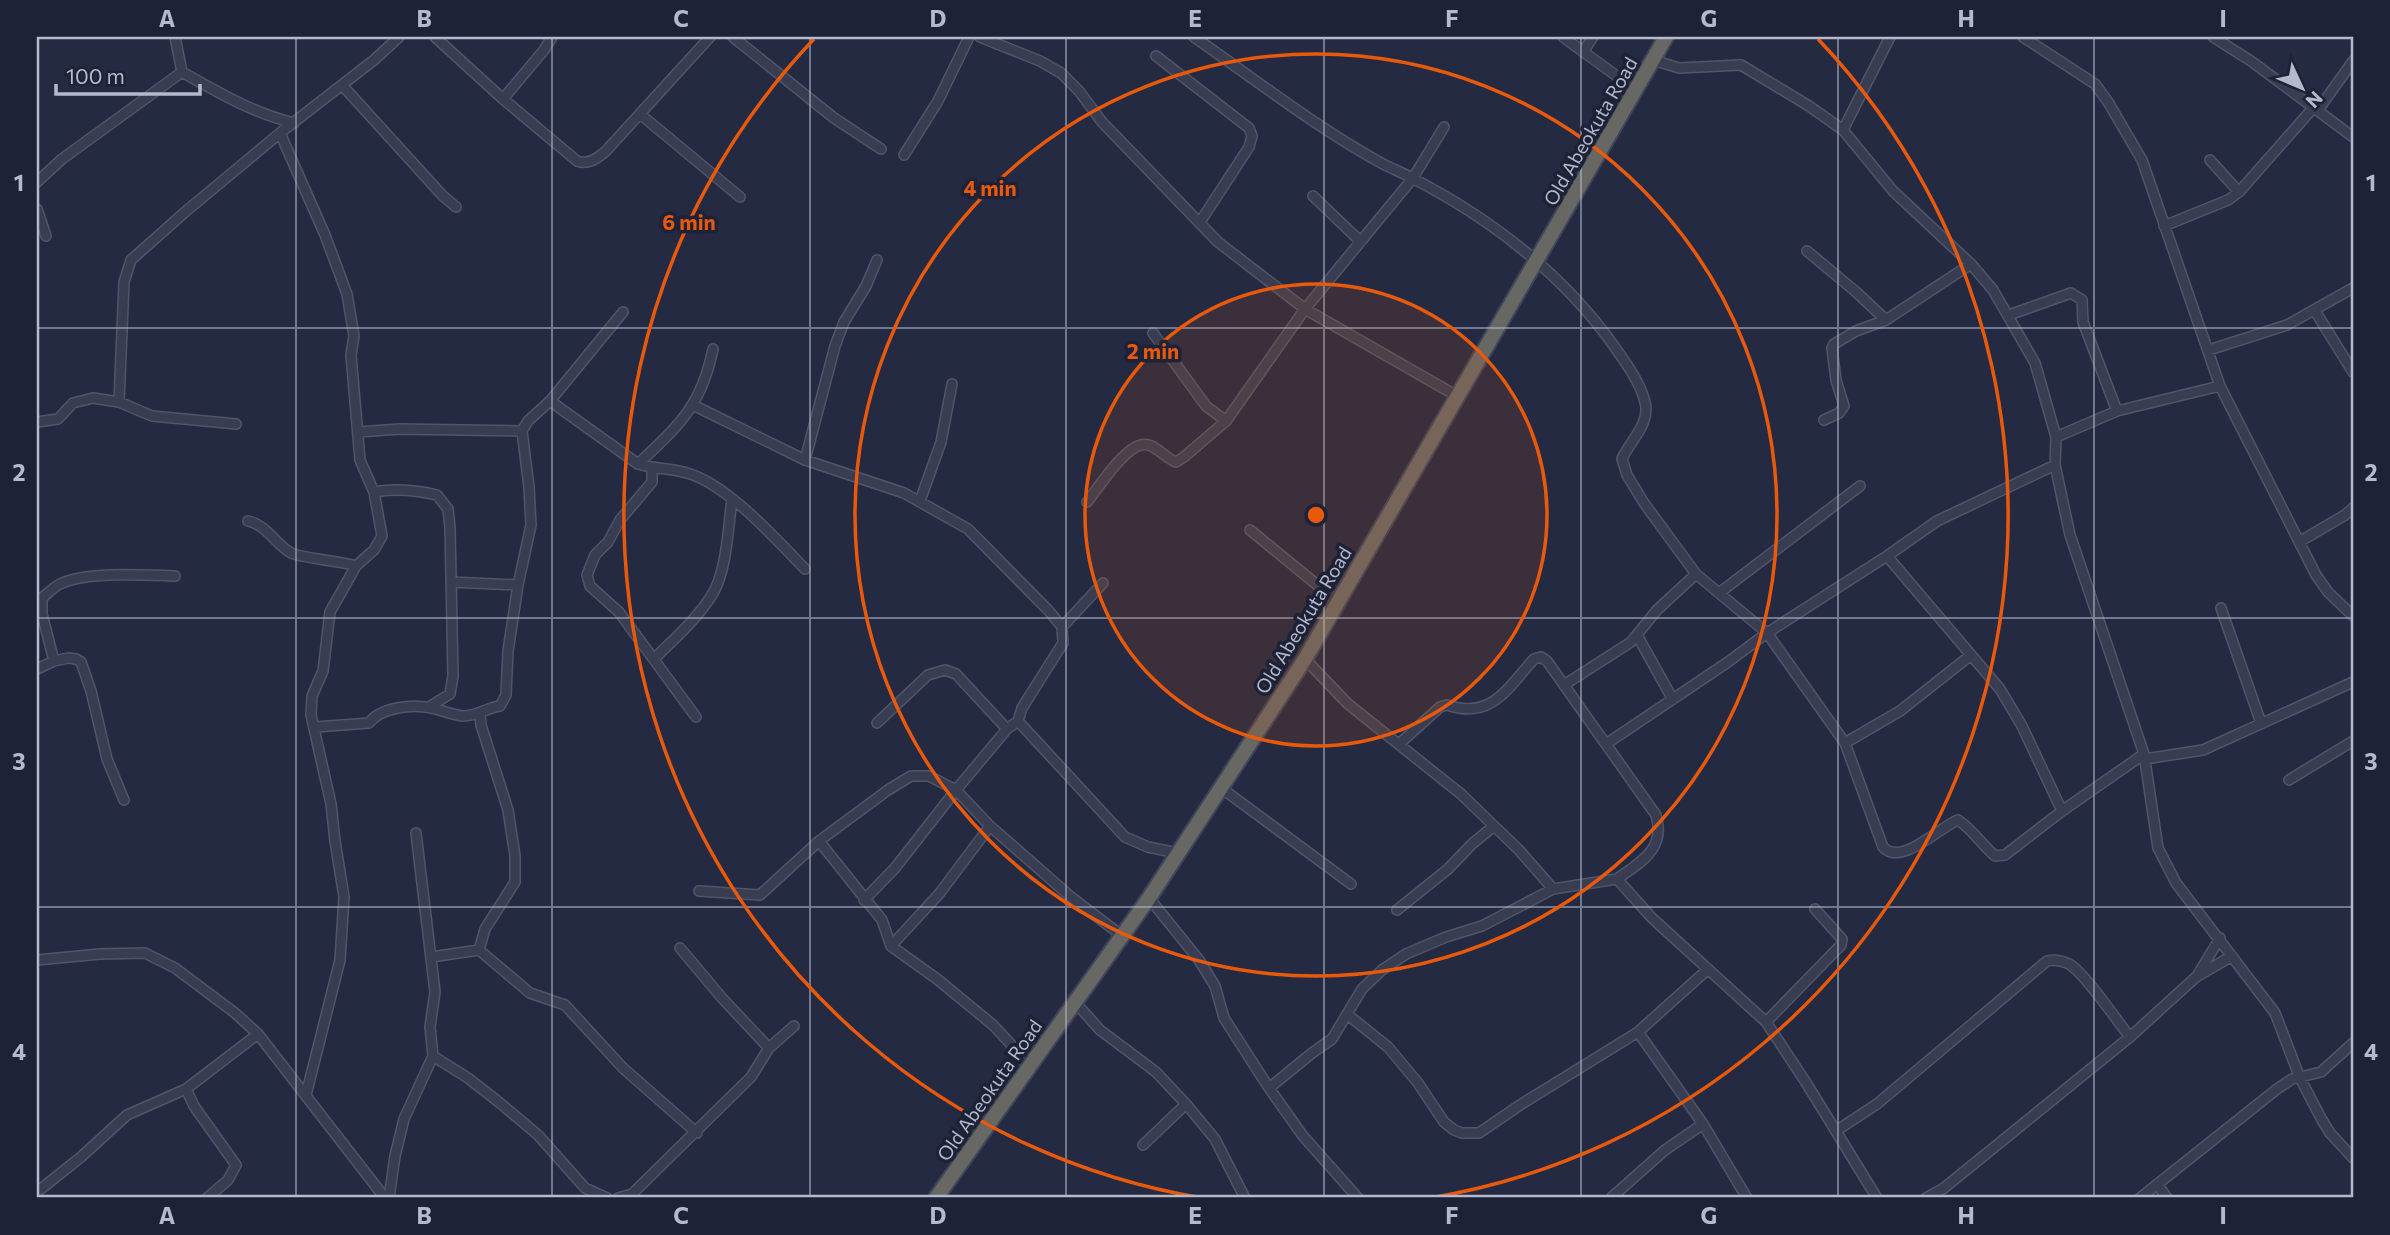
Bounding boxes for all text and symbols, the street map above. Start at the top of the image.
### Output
text: A [159,4,176,32]
text: B [416,4,432,32]
text: C [673,4,689,32]
text: D [930,4,947,32]
text: E [1188,4,1202,32]
text: F [1445,4,1459,32]
text: G [1701,4,1717,32]
text: H [1957,4,1975,32]
text: I [2219,4,2227,32]
scale bar [56,52,200,96]
north arrow [2268,52,2338,122]
street label: Old Abeokuta Road [1538,53,1642,209]
text: 100 m [66,63,125,88]
text: N [2301,87,2328,113]
text: 1 [14,168,24,196]
text: 1 [2366,168,2376,196]
text: 4 min [963,175,1017,200]
text: 6 min [662,209,716,234]
text: 2 min [1127,338,1179,363]
text: 2 [12,458,26,486]
text: 2 [2364,458,2378,486]
centre of rings [1304,503,1328,527]
street label: Old Abeokuta Road [1250,542,1356,698]
text: 3 [12,747,26,775]
text: 3 [2364,747,2378,775]
street label: Old Abeokuta Road [932,1015,1046,1165]
text: 4 [12,1037,26,1065]
text: 4 [2364,1037,2378,1065]
text: A [159,1201,176,1229]
text: B [416,1201,432,1229]
text: C [673,1201,689,1229]
text: D [930,1201,947,1229]
text: E [1188,1201,1202,1229]
text: F [1445,1201,1459,1229]
text: G [1701,1201,1717,1229]
text: H [1957,1201,1975,1229]
text: I [2219,1201,2227,1229]

